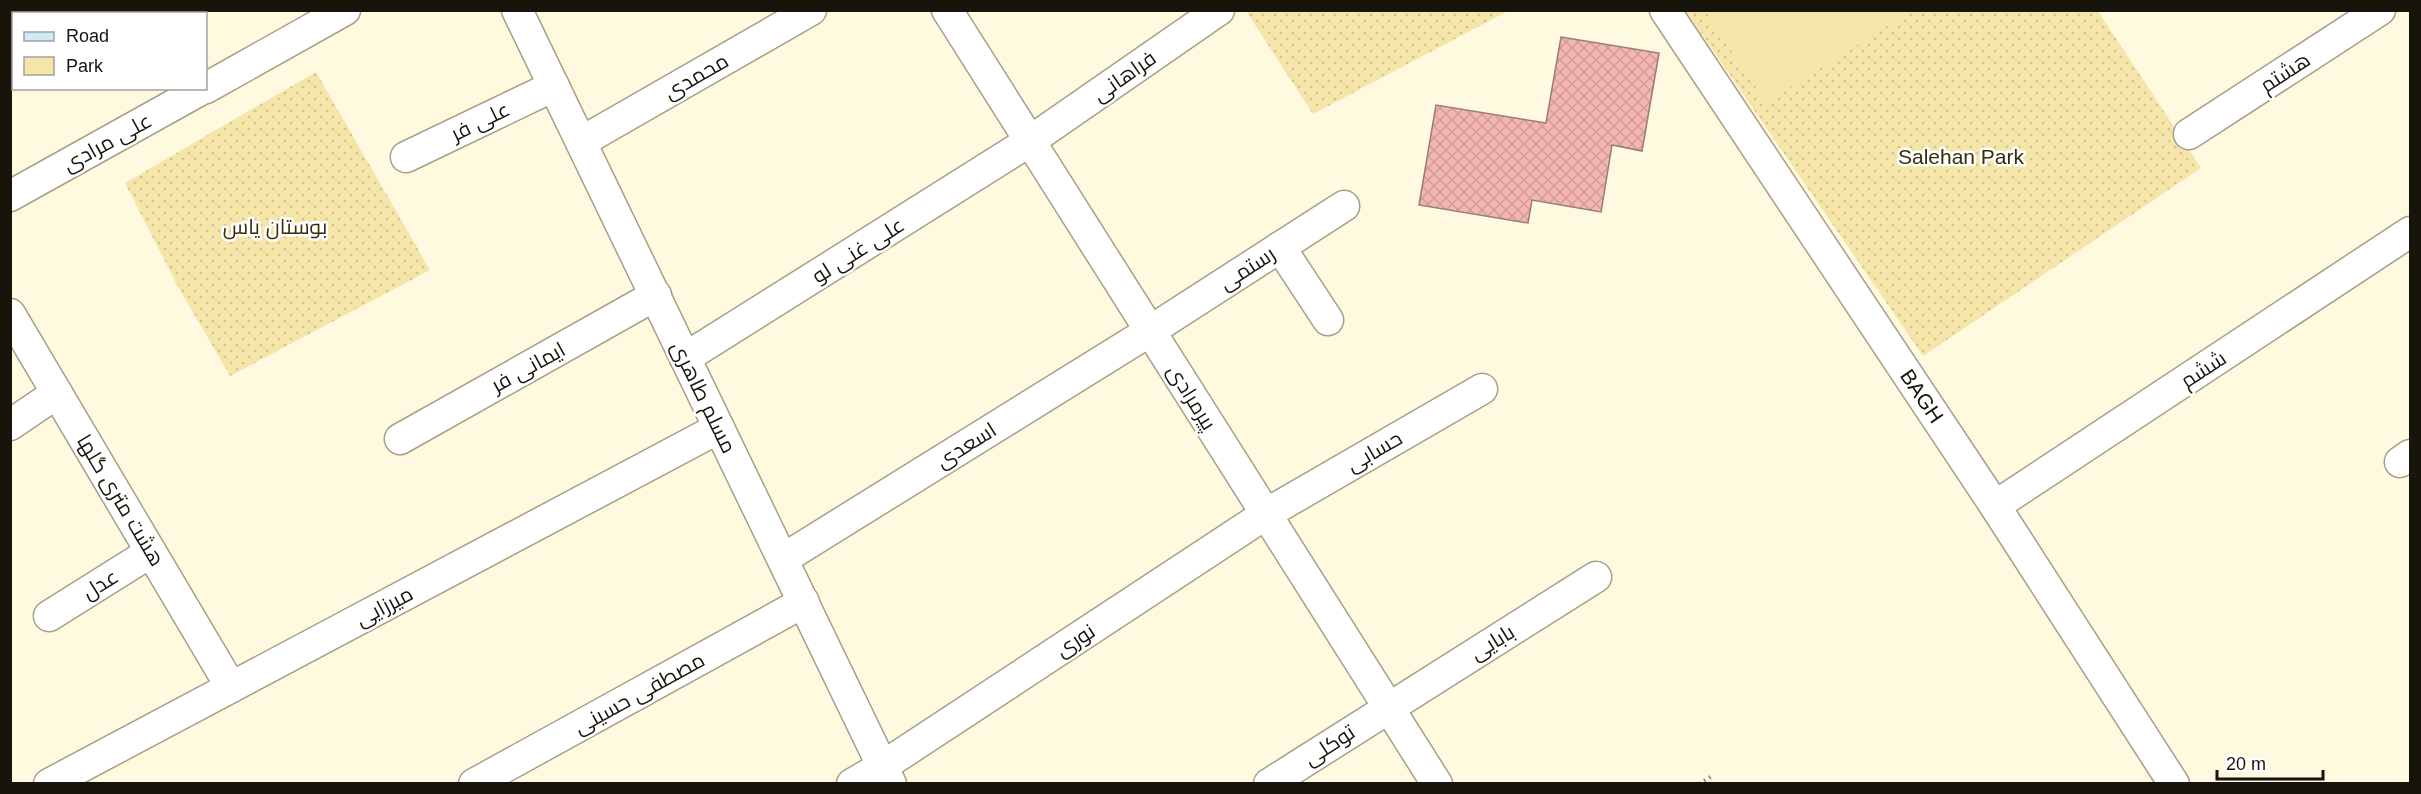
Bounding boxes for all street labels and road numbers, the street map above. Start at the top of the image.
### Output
street label: فراهانی [1088,46,1161,108]
street label: هشتم [2256,47,2316,99]
street label: محمدی [660,48,733,105]
street label: علی فر [446,97,514,147]
street label: علی مرادی [59,108,156,177]
street label: علی غنی لو [808,213,909,289]
street label: رستمی [1215,242,1280,296]
street label: ایمانی فر [486,337,570,399]
street label: مسلم طاهری [664,337,741,458]
street label: ششم [2176,346,2232,395]
street label: پیرمرادی [1160,360,1221,436]
street label: BAGH [1896,365,1948,427]
street label: اسعدی [932,418,1001,474]
street label: حسابی [1342,426,1407,478]
street label: هشت متری گلها [71,430,169,571]
street label: عدل [78,564,123,605]
street label: میرزایی [352,581,417,632]
street label: نوری [1051,619,1100,663]
street label: بابایی [1466,620,1519,666]
street label: مصطفی حسینی [570,648,709,740]
street label: توکلی [1299,720,1360,772]

